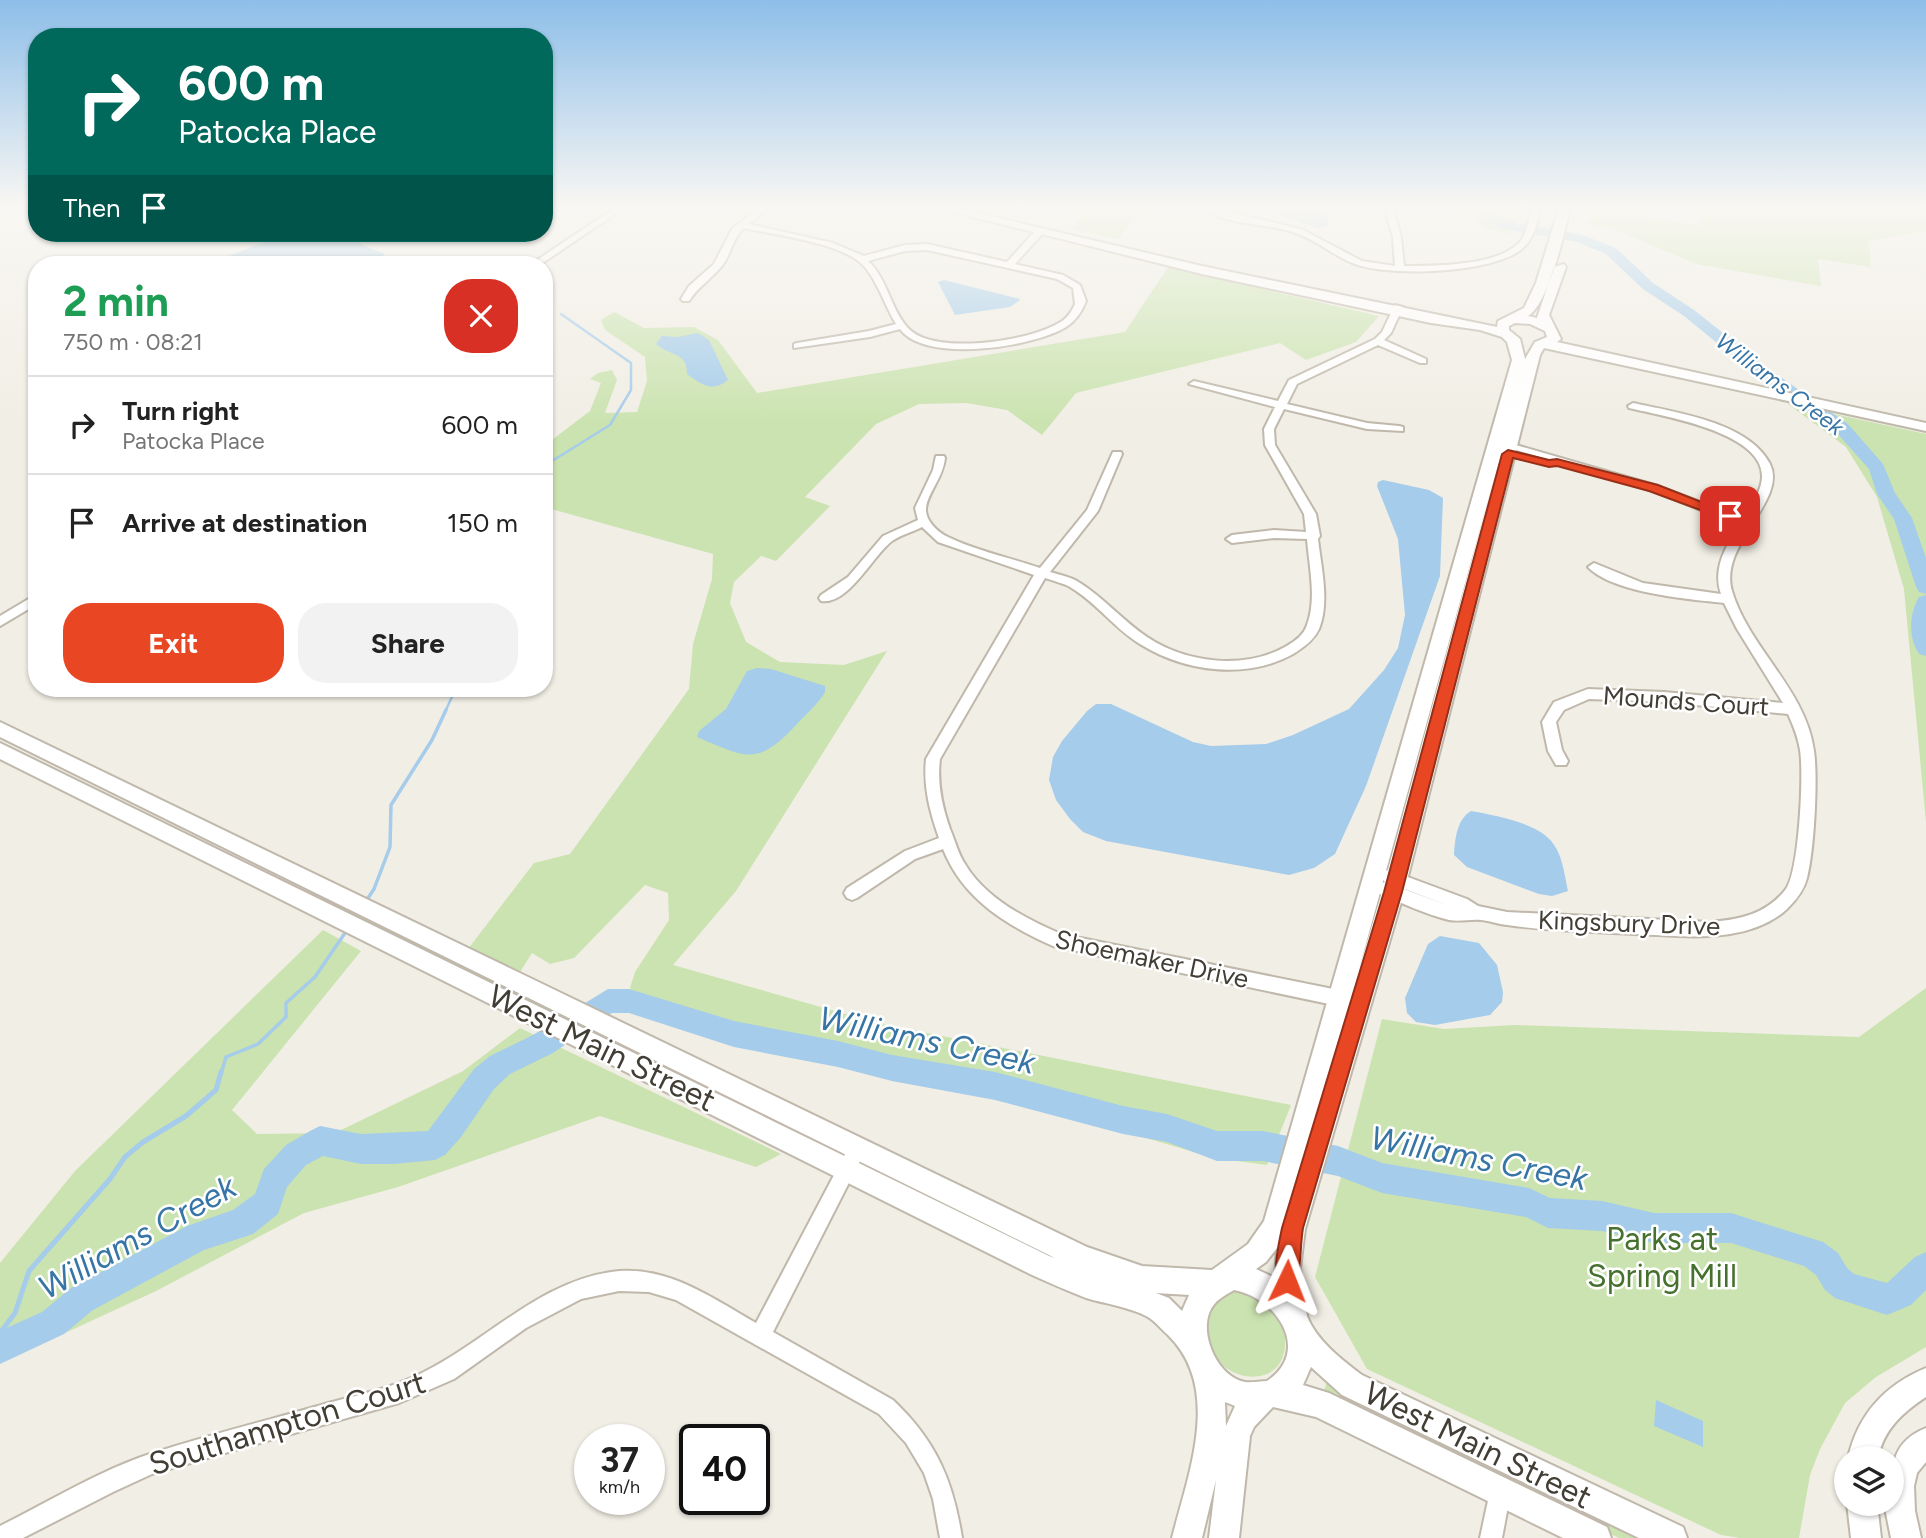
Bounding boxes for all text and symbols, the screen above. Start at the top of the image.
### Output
text: 600 m [178,53,324,112]
icon: right [63,56,154,147]
text: Patocka Place [178,113,377,151]
icon: arrive [135,189,173,227]
text: Then [63,192,121,224]
text: 2 min [63,276,169,327]
button: close [444,279,518,353]
water label: Williams Creek [1710,327,1850,442]
text: 750 m · 08:21 [63,328,203,356]
text: Turn right [122,395,239,427]
icon: right [63,406,101,444]
text: 600 m [441,409,518,441]
text: Patocka Place [122,427,265,455]
pin [1700,486,1760,546]
icon: arrive [1711,497,1749,535]
icon: arrive [63,504,101,542]
text: Arrive at destination [122,507,367,539]
text: 150 m [447,507,518,539]
button: Exit [63,603,284,683]
button: Share [298,603,518,683]
street label: Mounds Court [1602,679,1770,723]
street label: Kingsbury Drive [1537,904,1721,942]
street label: Shoemaker Drive [1052,923,1252,995]
street label: West Main Street [482,977,722,1119]
water label: Williams Creek [815,998,1040,1082]
water label: Williams Creek [1367,1118,1592,1198]
water label: Williams Creek [31,1166,244,1307]
park label: Parks at Spring Mill [1587,1220,1737,1295]
position arrow [1250,1244,1324,1318]
street label: Southampton Court [144,1363,430,1483]
street label: West Main Street [1358,1374,1598,1516]
speed limit sign: 40 [679,1424,770,1515]
text: 37 [600,1439,639,1481]
map controls [1834,1446,1904,1516]
button: layers [1834,1446,1904,1516]
text: km/h [599,1476,640,1498]

